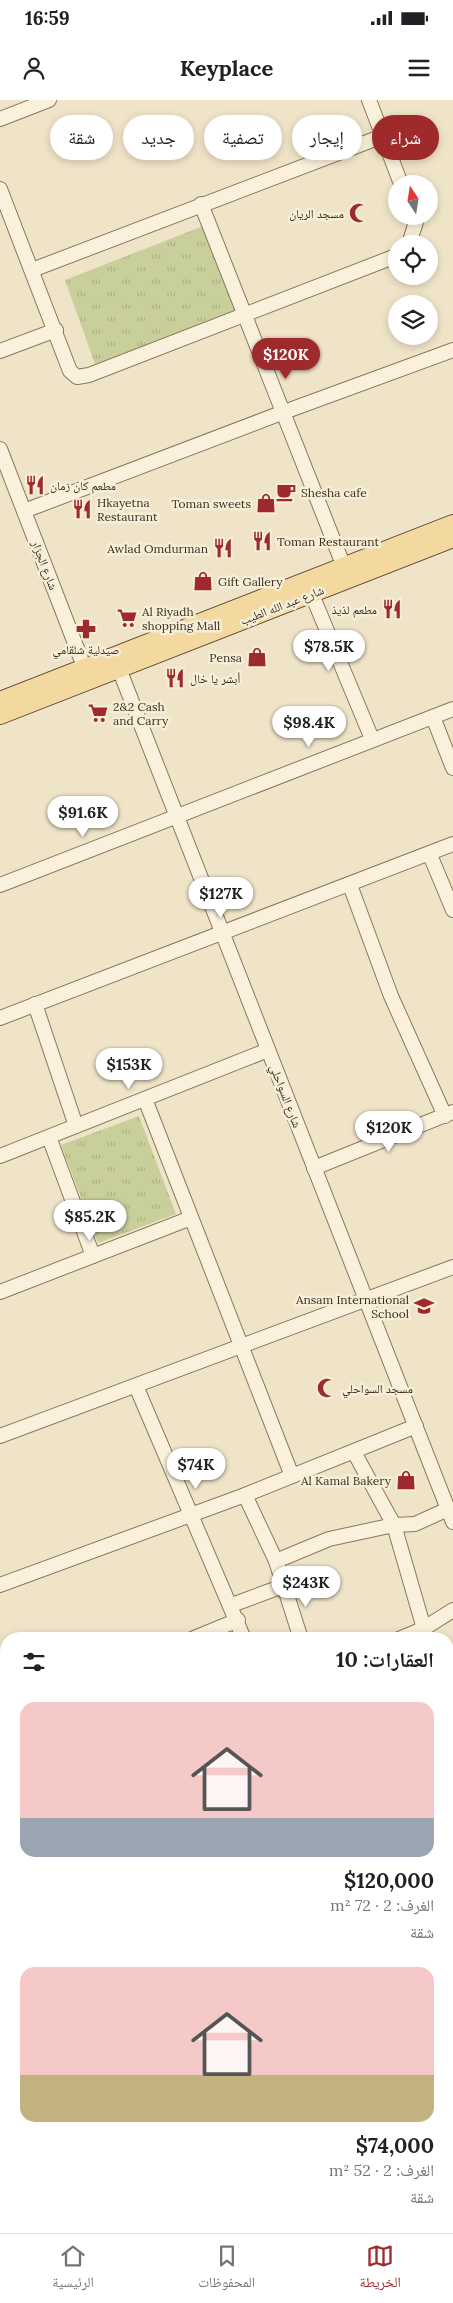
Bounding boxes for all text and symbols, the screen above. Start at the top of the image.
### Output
text: 16:59 [25,6,70,30]
icon: person [20,54,48,82]
text: Keyplace [180,54,273,82]
icon: menu [405,54,433,82]
chip: شقة [50,115,113,160]
chip: جديد [123,115,194,160]
chip: تصفية [204,115,282,160]
chip: إيجار [292,115,362,160]
chip: شراء [372,115,439,160]
north arrow [388,175,438,225]
map controls [388,175,438,345]
mosque icon: مسجد الريان [348,202,370,224]
place label: مسجد الريان [289,206,344,221]
button: locate [388,235,438,285]
button: layers [388,295,438,345]
pin: $120K [251,338,321,380]
text: $120K [263,344,309,364]
restaurant icon: مطعم كان زمان [24,474,46,496]
place label: مطعم كان زمان [50,478,116,494]
cafe icon: Shesha cafe [275,481,297,503]
place label: Shesha cafe [301,485,367,500]
shop icon: Toman sweets [255,492,277,514]
place label: Hkayetna Restaurant [97,495,158,524]
place label: Toman sweets [171,496,251,511]
restaurant icon: Hkayetna Restaurant [71,498,93,520]
restaurant icon: Toman Restaurant [251,530,273,552]
place label: Toman Restaurant [277,534,379,549]
street label: شارع الجزار [27,537,61,592]
restaurant icon: Awlad Omdurman [212,537,234,559]
place label: Awlad Omdurman [106,541,208,556]
shop icon: Gift Gallery [192,570,214,592]
place label: Gift Gallery [218,574,283,589]
street label: شارع عبد الله الطيب [238,582,326,629]
restaurant icon: مطعم لذيذ [381,598,403,620]
place label: مطعم لذيذ [331,602,377,618]
place label: Al Riyadh shopping Mall [141,604,220,633]
supermarket icon: Al Riyadh shopping Mall [116,607,138,629]
pharmacy icon: صيدلية شلقامي [75,618,97,640]
pin: $78.5K [288,630,370,672]
text: $78.5K [304,636,354,656]
place label: صيدلية شلقامي [52,642,120,660]
shop icon: Pensa [246,646,268,668]
place label: Pensa [209,650,242,665]
restaurant icon: أبشر يا خال [164,667,186,689]
place label: أبشر يا خال [190,671,240,686]
place label: 2&2 Cash and Carry [113,699,169,728]
supermarket icon: 2&2 Cash and Carry [87,702,109,724]
pin: $98.4K [268,706,350,748]
text: $98.4K [283,712,335,732]
pin: $91.6K [42,796,124,838]
text: $91.6K [58,802,108,822]
pin: $127K [186,876,256,919]
text: $127K [199,883,243,903]
pin: $153K [94,1048,164,1090]
text: $153K [107,1054,151,1074]
street label: شارع السواحلي [264,1062,305,1131]
pin: $120K [354,1110,424,1153]
text: $120K [366,1117,412,1137]
pin: $85.2K [49,1200,131,1242]
text: $85.2K [65,1206,115,1226]
place label: Ansam International School [295,1292,409,1321]
school or university icon: Ansam International School [413,1295,435,1317]
mosque icon: مسجد السواحلي [316,1377,338,1399]
place label: مسجد السواحلي [342,1381,413,1399]
pin: $74K [166,1448,226,1490]
text: $74K [178,1454,214,1474]
shop icon: Al Kamal Bakery [395,1469,417,1491]
place label: Al Kamal Bakery [300,1473,392,1488]
pin: $243K [271,1566,341,1608]
text: $243K [282,1572,330,1592]
text: العقارات: 10 [336,1646,434,1673]
icon: filters [20,1648,48,1676]
icon: home [182,1734,272,1824]
text: $120,000 [344,1867,434,1894]
text: الغرف: 2 · 72 m² [330,1895,434,1915]
text: شقة [410,1922,434,1942]
icon: home [182,1999,272,2089]
text: $74,000 [356,2132,434,2159]
text: الغرف: 2 · 52 m² [329,2160,434,2180]
text: شقة [410,2187,434,2207]
tab: الرئيسية [52,2242,94,2296]
tab: المحفوظات [198,2242,255,2296]
tab: الخريطة [360,2242,401,2296]

